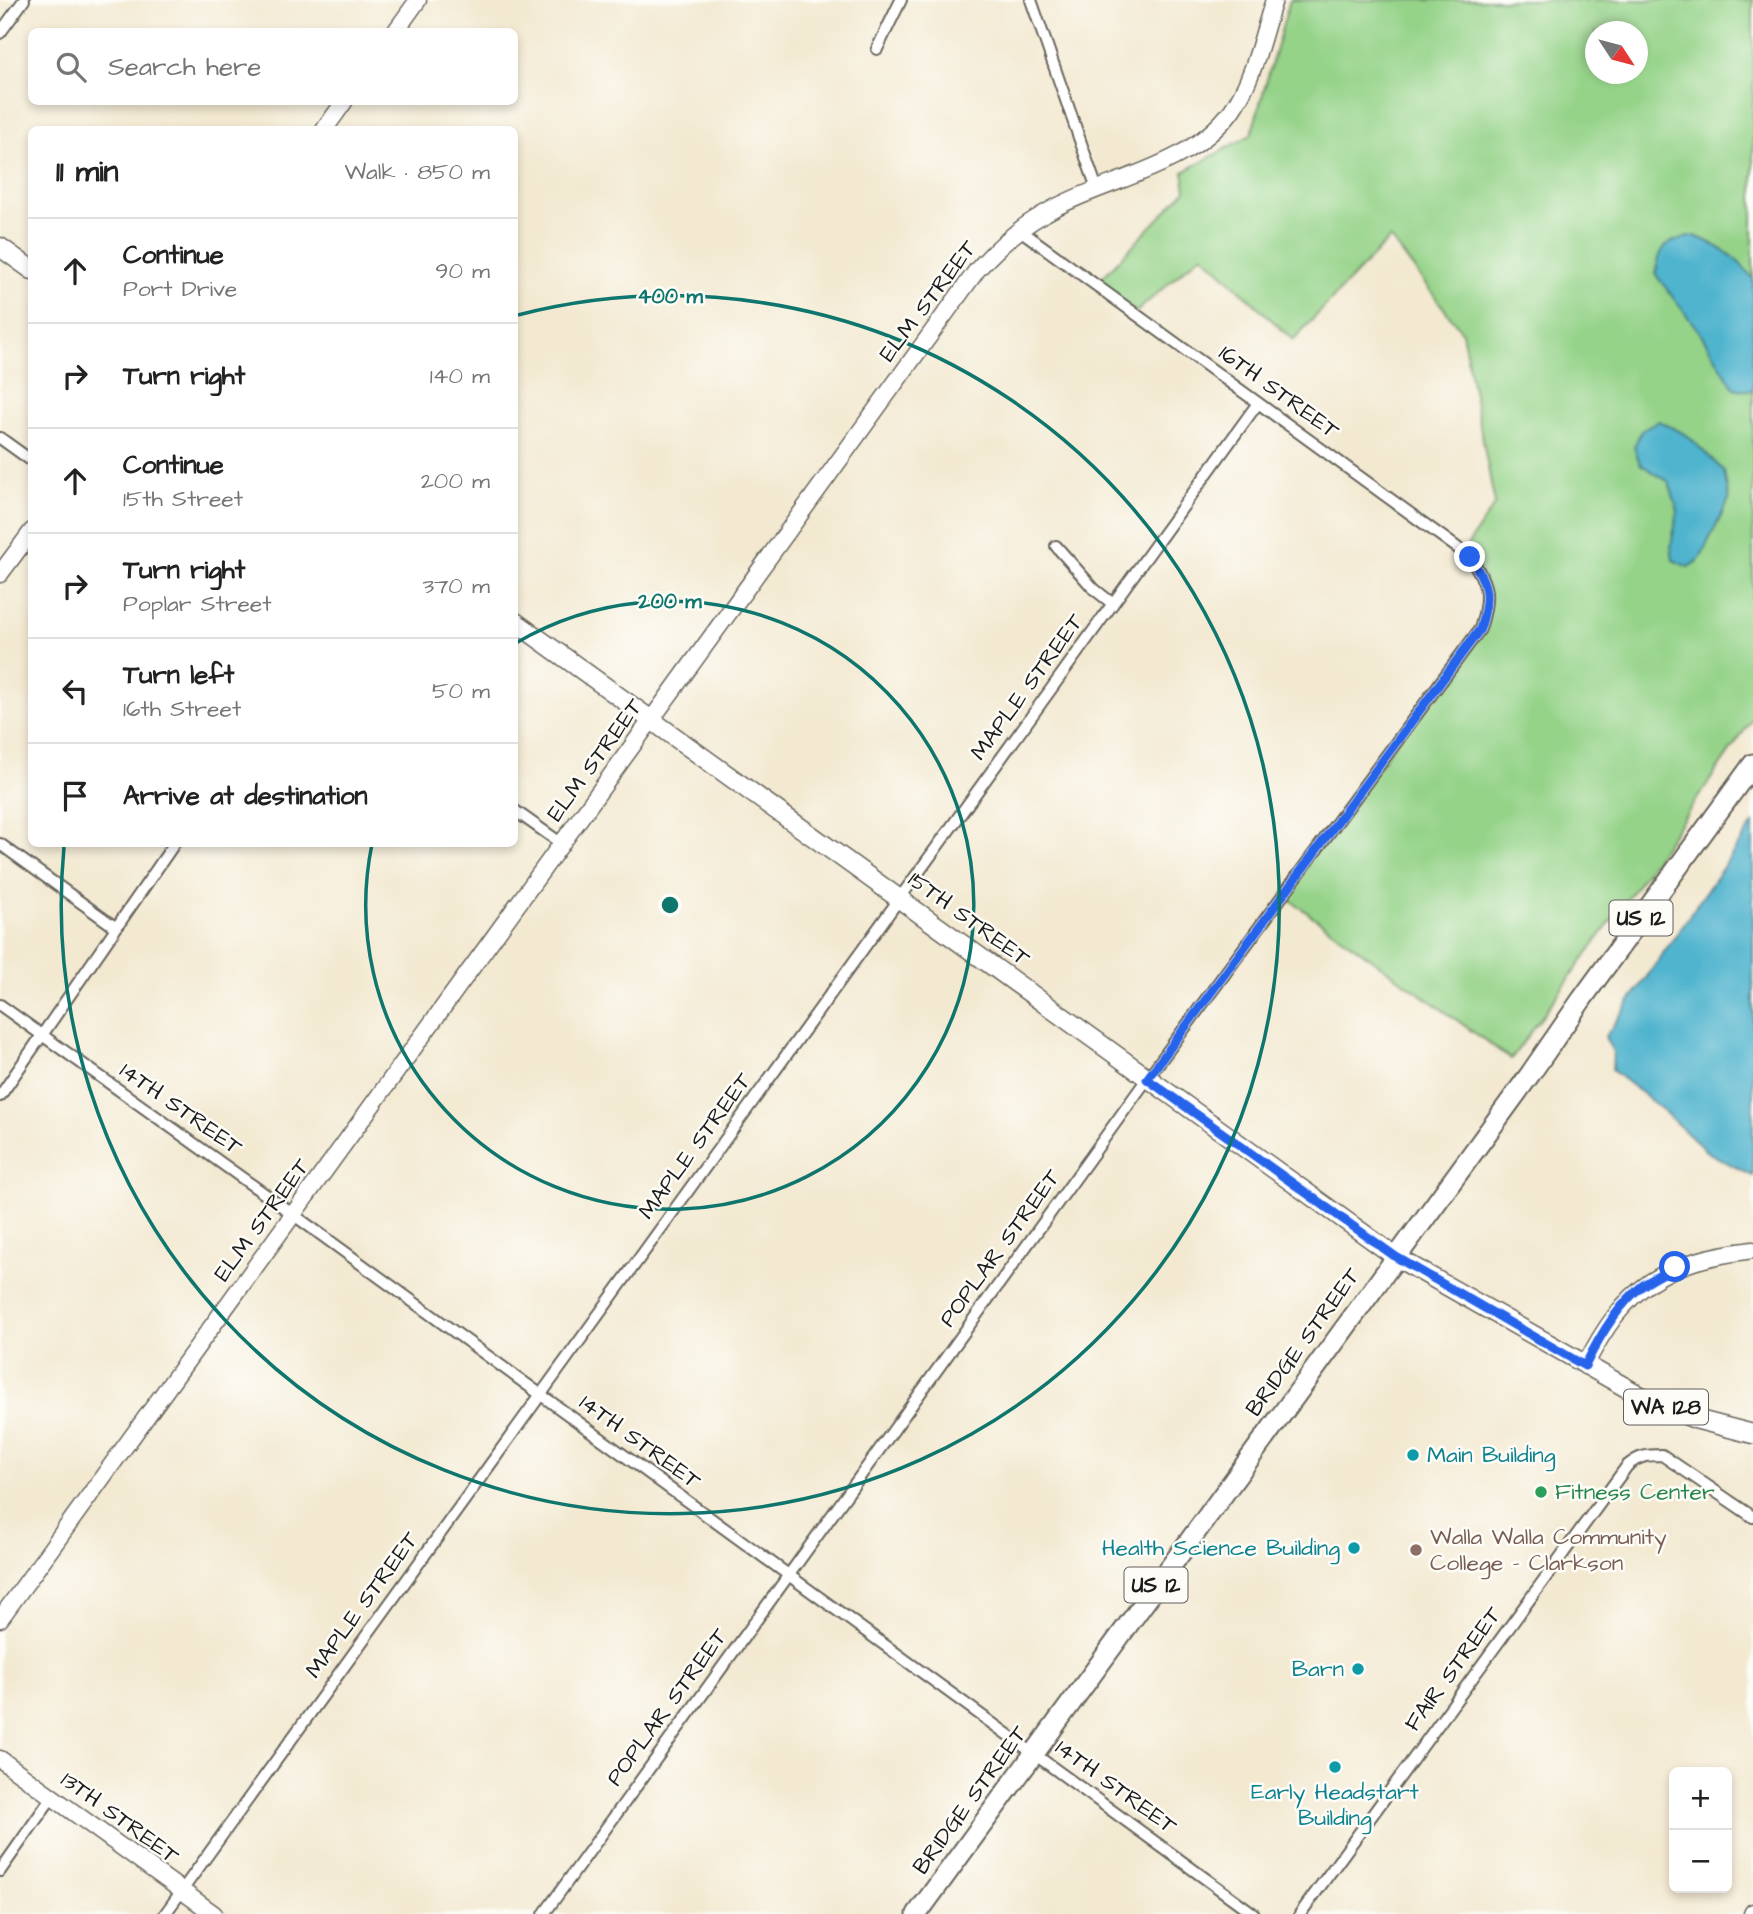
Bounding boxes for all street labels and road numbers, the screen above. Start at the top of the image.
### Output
street label: ELM STREET [872,233,985,368]
street label: 16TH STREET [1212,337,1346,447]
street label: MAPLE STREET [963,607,1092,767]
street label: ELM STREET [539,691,651,828]
street label: 15TH STREET [901,864,1037,975]
road number: US 12 [1610,900,1672,936]
street label: 14TH STREET [113,1055,249,1164]
street label: MAPLE STREET [631,1066,760,1226]
street label: ELM STREET [206,1151,318,1288]
street label: POPLAR STREET [932,1162,1069,1333]
street label: BRIDGE STREET [1238,1260,1368,1423]
street label: 14TH STREET [573,1387,708,1497]
road number: WA 128 [1624,1390,1708,1424]
street label: MAPLE STREET [298,1525,427,1685]
road number: US 12 [1124,1568,1188,1602]
street label: FAIR STREET [1397,1600,1509,1738]
street label: POPLAR STREET [599,1621,736,1792]
street label: BRIDGE STREET [905,1718,1035,1881]
street label: 14TH STREET [1049,1732,1184,1842]
street label: 13TH STREET [54,1764,186,1872]

